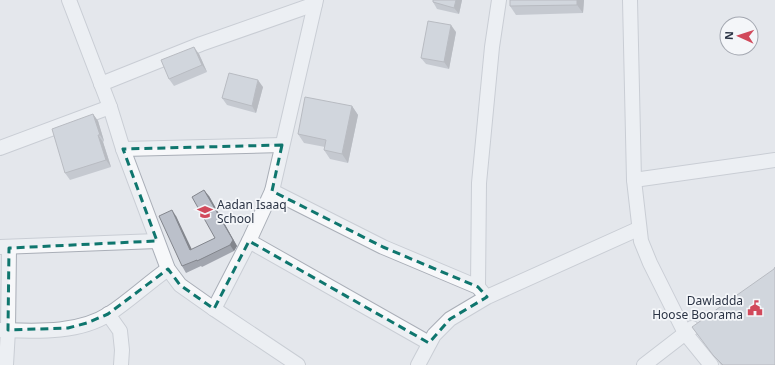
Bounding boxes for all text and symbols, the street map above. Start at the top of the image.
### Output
north arrow [719,16,759,56]
text: N [721,31,736,40]
place label: Aadan Isaaq School [217,196,287,227]
school or university icon: Aadan Isaaq School [196,203,214,221]
place label: Dawladda Hoose Boorama [652,292,743,323]
public building icon: Dawladda Hoose Boorama [746,299,764,317]

